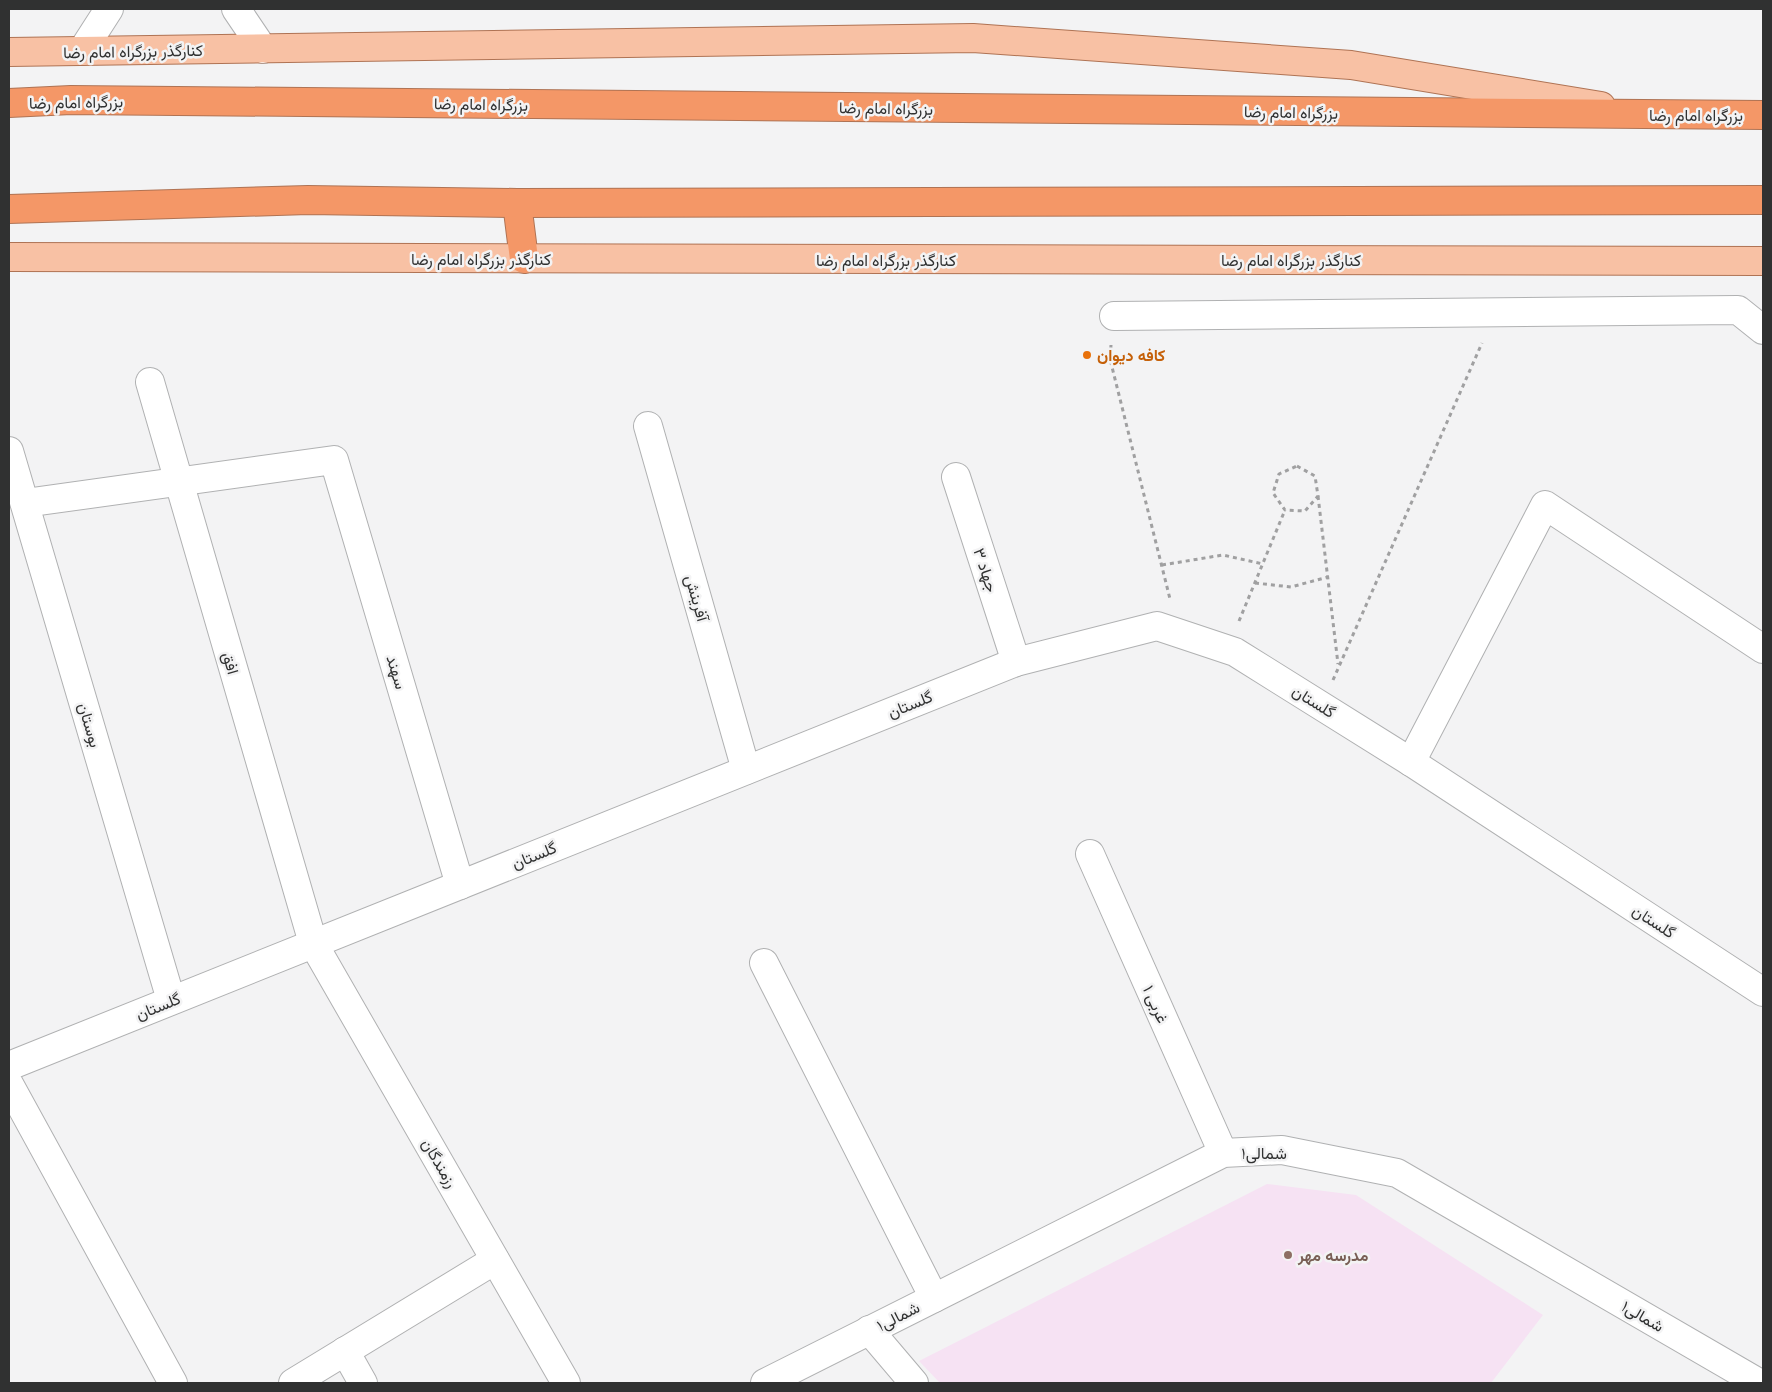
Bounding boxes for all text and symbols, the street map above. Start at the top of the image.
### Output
street label: کنارگذر بزرگراه امام رضا [63,39,203,63]
street label: بزرگراه امام رضا [29,90,123,114]
street label: بزرگراه امام رضا [434,92,528,116]
street label: بزرگراه امام رضا [839,96,933,120]
street label: بزرگراه امام رضا [1244,100,1338,124]
street label: بزرگراه امام رضا [1649,104,1743,126]
street label: کنارگذر بزرگراه امام رضا [411,248,551,270]
street label: کنارگذر بزرگراه امام رضا [816,249,956,271]
street label: کنارگذر بزرگراه امام رضا [1221,249,1361,271]
place label: کافه دیوان [1097,344,1165,366]
marker: کافه دیوان [1081,349,1093,361]
street label: جهاد ۳ [969,545,1004,595]
street label: آفرینش [680,572,714,625]
street label: افق [217,649,245,677]
street label: سهند [381,652,413,692]
street label: گلستان [1288,679,1340,723]
street label: گلستان [884,685,936,723]
street label: بوستان [73,700,107,750]
street label: گلستان [508,836,560,874]
street label: گلستان [1628,899,1680,943]
street label: غربی ۱ [1138,981,1174,1027]
street label: گلستان [132,987,184,1025]
street label: رزمندگان [417,1134,463,1192]
street label: شمالی۱ [1241,1142,1287,1164]
place label: مدرسه مهر [1297,1244,1369,1266]
marker: مدرسه مهر [1282,1249,1294,1261]
street label: شمالی۱ [1618,1295,1668,1337]
street label: شمالی۱ [873,1296,923,1336]

